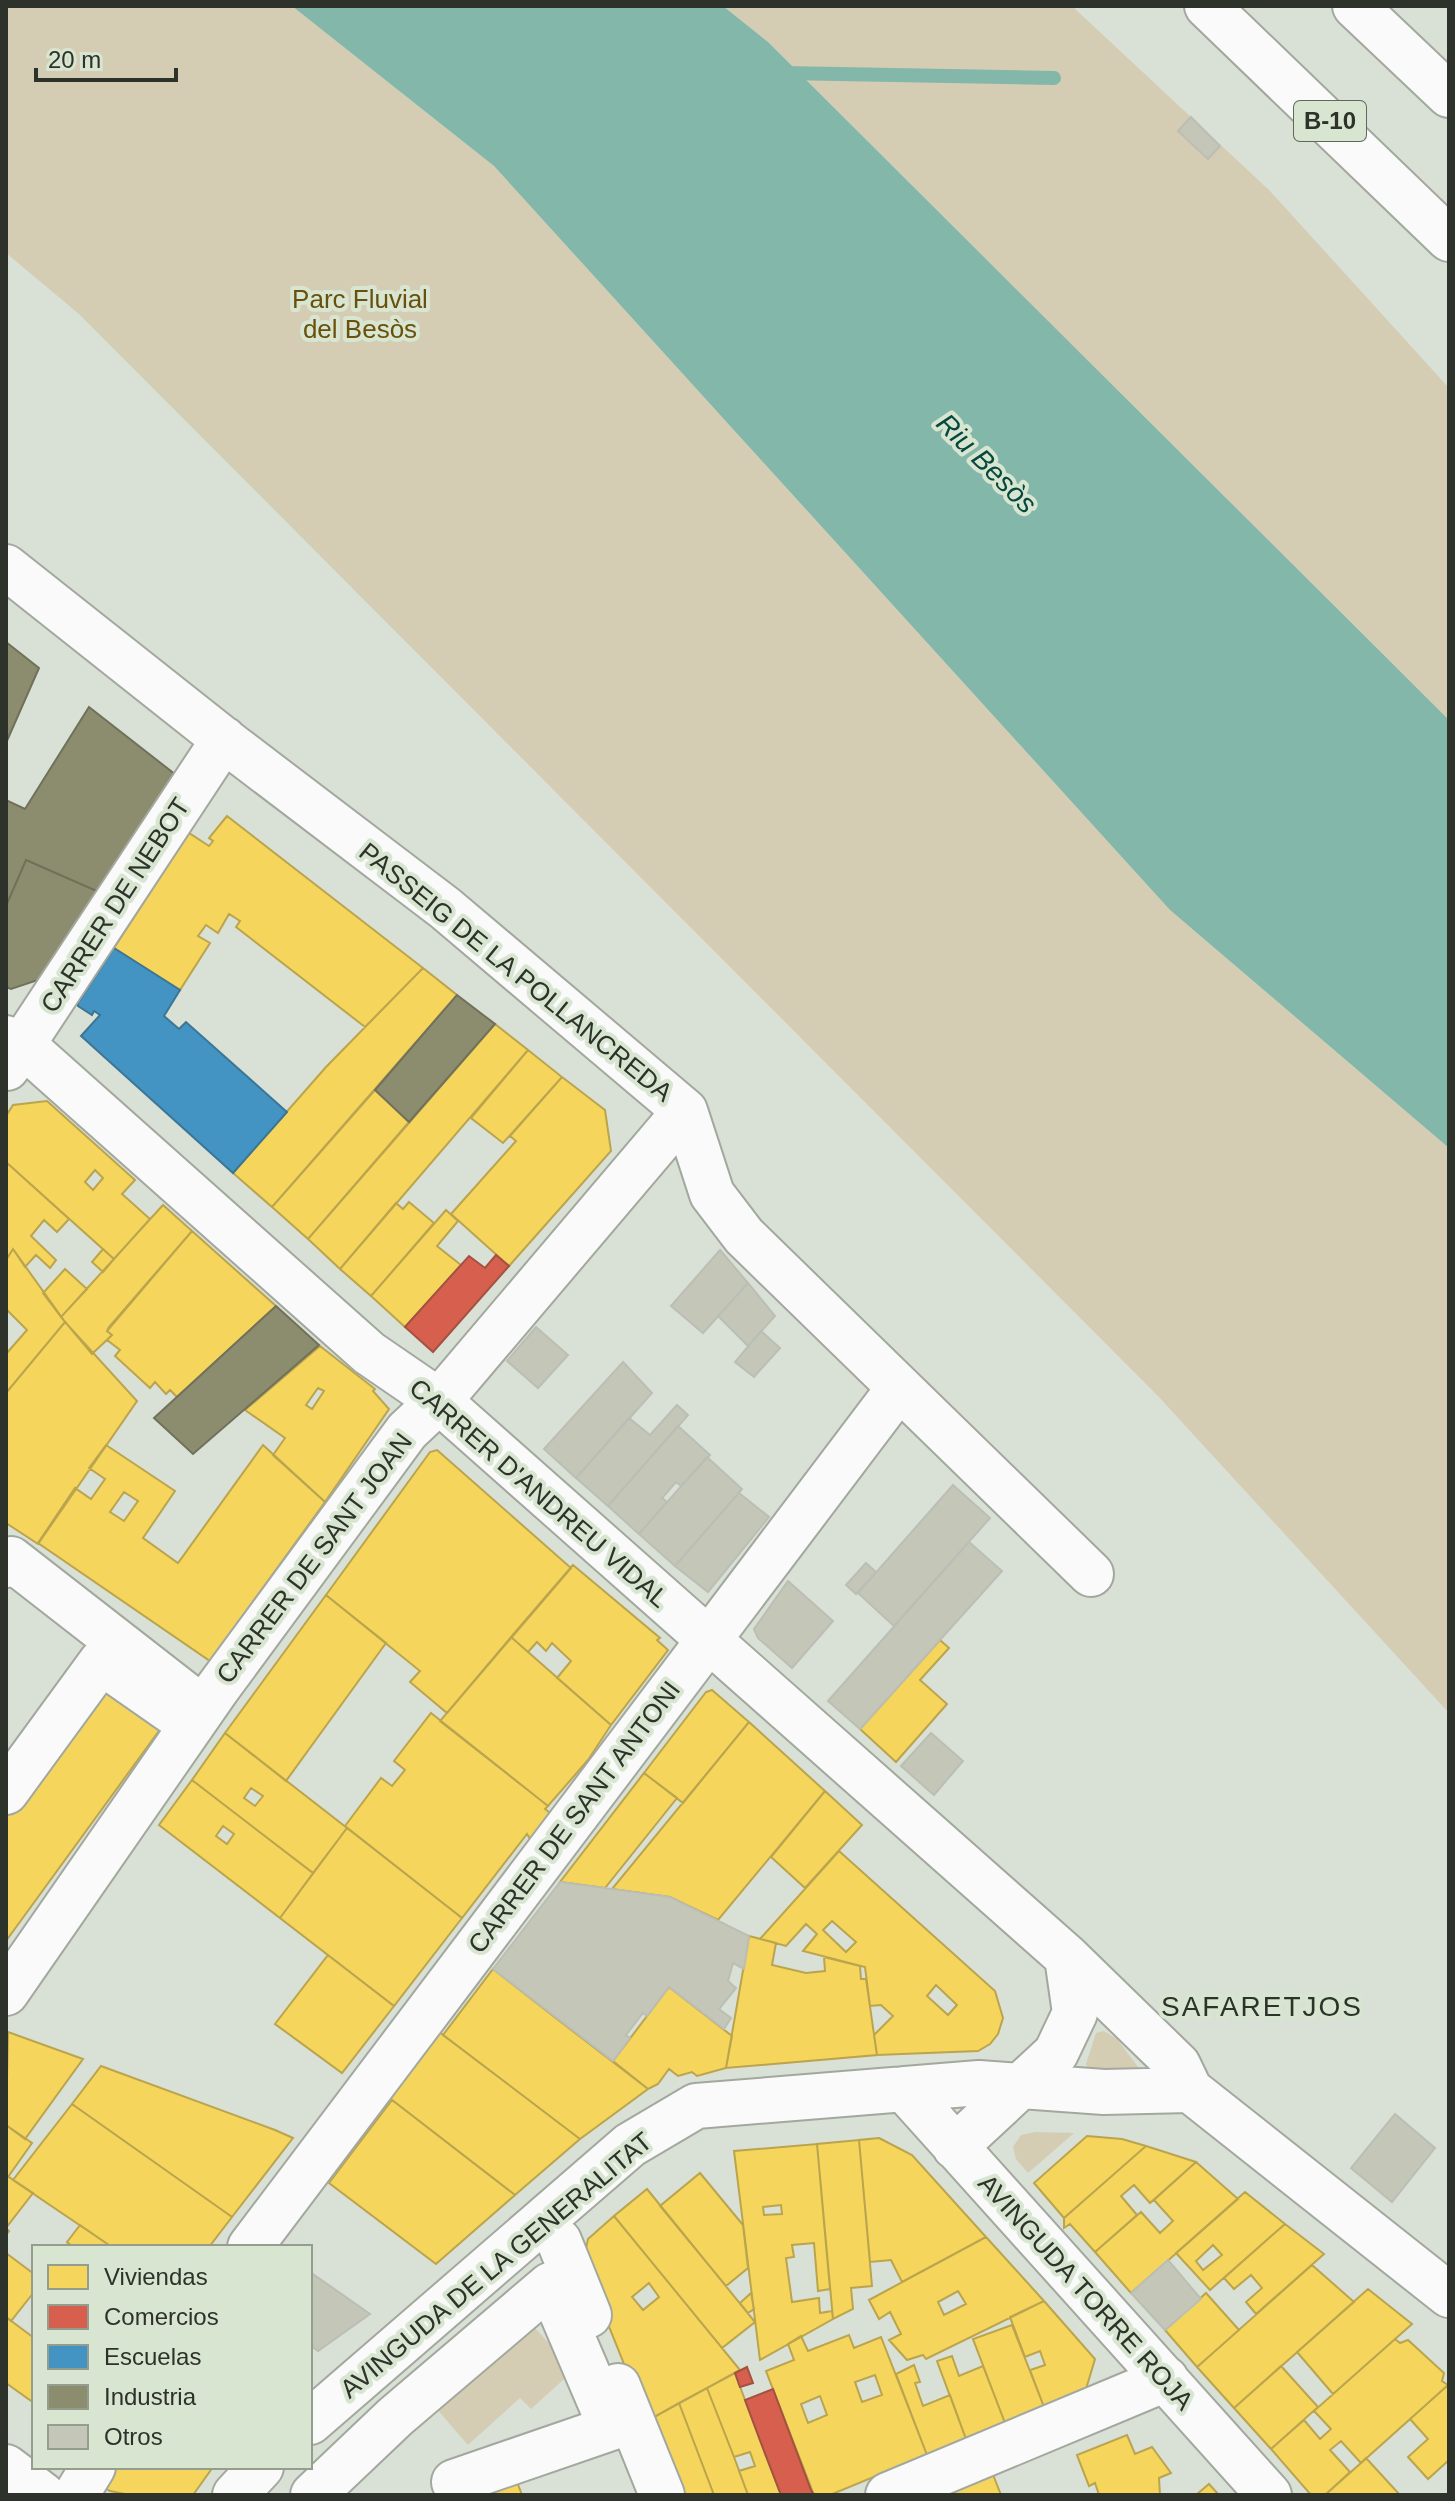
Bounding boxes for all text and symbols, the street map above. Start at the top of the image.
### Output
scale bar [36,32,176,82]
text: 20 m [48,46,101,73]
road number: B-10 [1294,101,1366,141]
park label: Parc Fluvial del Besòs [292,284,428,344]
water label: Riu Besòs [931,407,1043,519]
street label: CARRER DE NEBOT [34,792,196,1018]
street label: PASSEIG DE LA POLLANCREDA [353,836,679,1108]
street label: CARRER D'ANDREU VIDAL [404,1372,674,1614]
street label: CARRER DE SANT JOAN [210,1427,418,1689]
street label: CARRER DE SANT ANTONI [462,1675,686,1959]
district label: SAFARETJOS [1161,1991,1363,2022]
street label: AVINGUDA DE LA GENERALITAT [334,2126,658,2404]
street label: AVINGUDA TORRE ROJA [972,2168,1200,2416]
legend [32,2245,312,2469]
text: Viviendas [104,2263,208,2290]
text: Comercios [104,2303,219,2330]
text: Escuelas [104,2343,201,2370]
text: Industria [104,2383,197,2410]
text: Otros [104,2423,163,2450]

